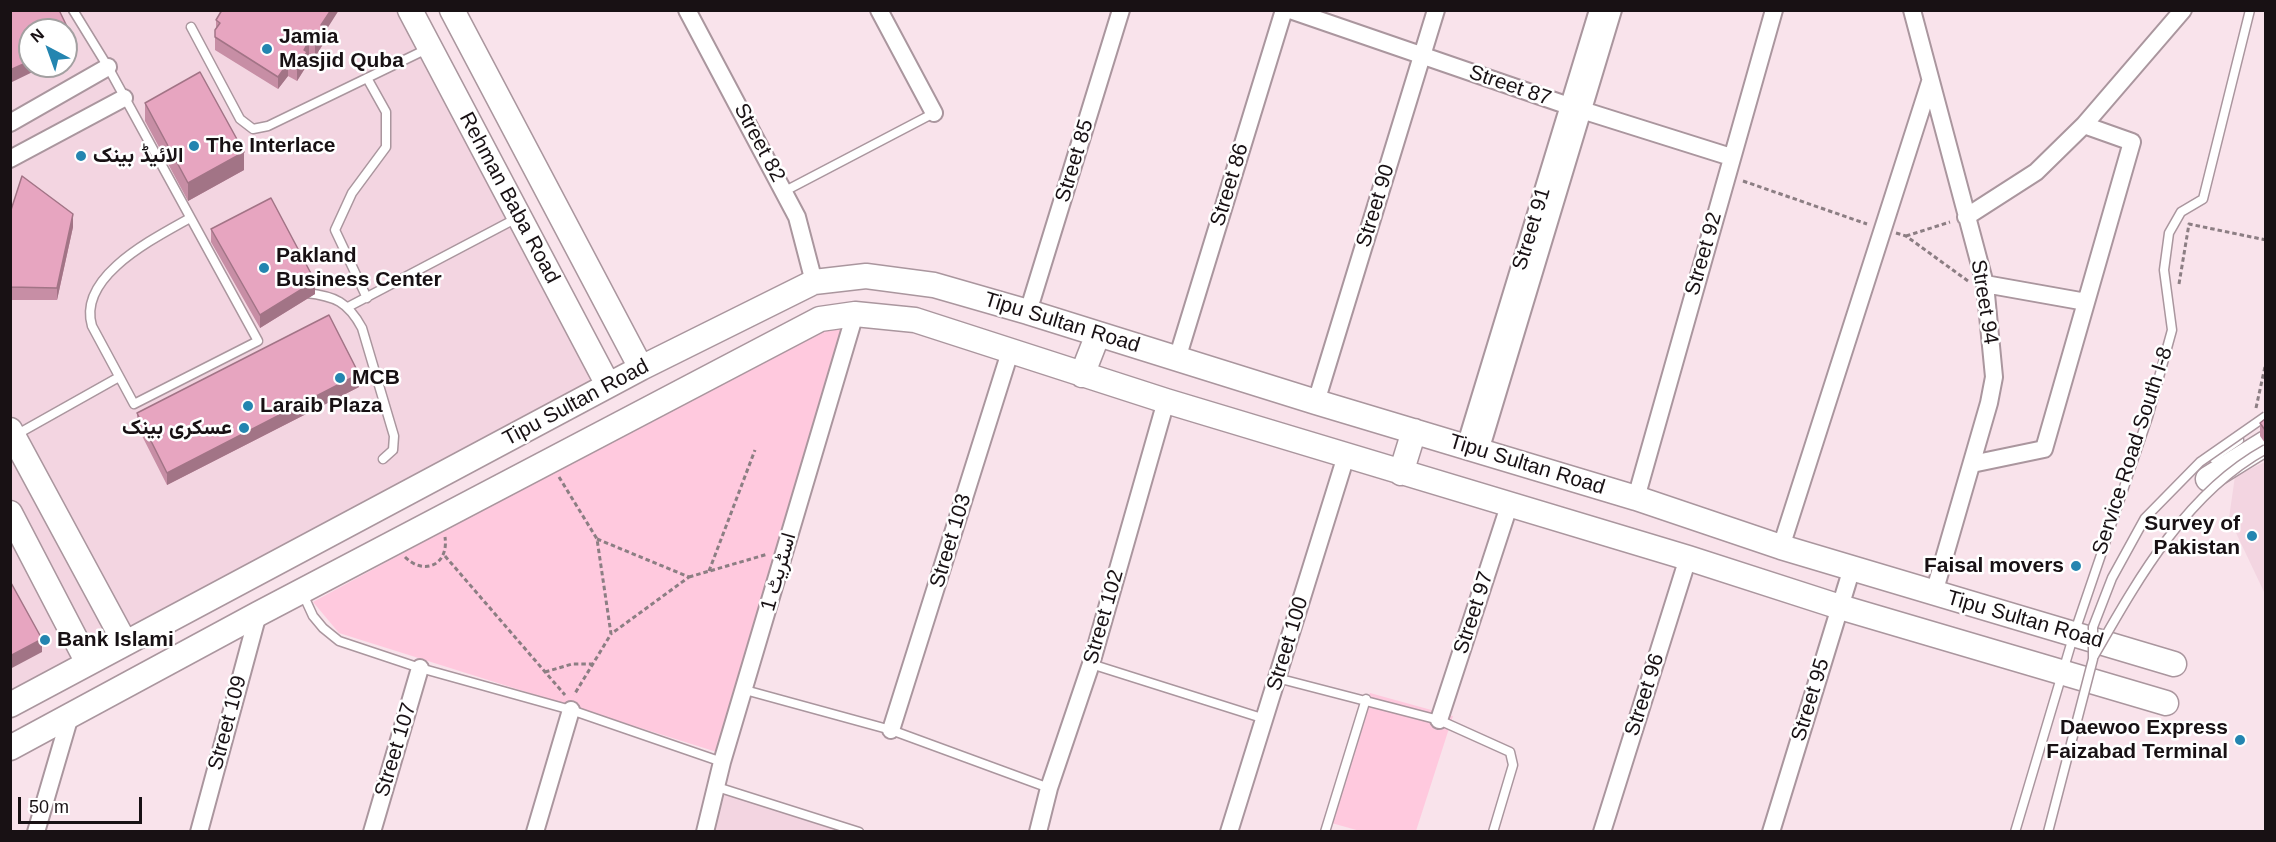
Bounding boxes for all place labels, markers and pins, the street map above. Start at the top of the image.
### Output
place label: Jamia Masjid Quba [279,24,404,74]
marker: Jamia Masjid Quba [260,42,274,56]
place label: The Interlace [206,133,336,159]
marker: The Interlace [187,139,201,153]
place label: الائیڈ بینک [93,143,183,169]
marker: الائیڈ بینک [74,149,88,163]
place label: Pakland Business Center [276,243,442,293]
marker: Pakland Business Center [257,261,271,275]
place label: MCB [352,365,400,391]
marker: MCB [333,371,347,385]
place label: Laraib Plaza [260,393,383,419]
marker: Laraib Plaza [241,399,255,413]
place label: عسکری بینک [122,415,232,441]
marker: عسکری بینک [237,421,251,435]
place label: Survey of Pakistan [2144,511,2240,561]
marker: Survey of Pakistan [2245,529,2259,543]
place label: Faisal movers [1924,553,2064,579]
marker: Faisal movers [2069,559,2083,573]
place label: Bank Islami [57,627,174,653]
marker: Bank Islami [38,633,52,647]
place label: Daewoo Express Faizabad Terminal [2046,715,2228,765]
marker: Daewoo Express Faizabad Terminal [2233,733,2247,747]

